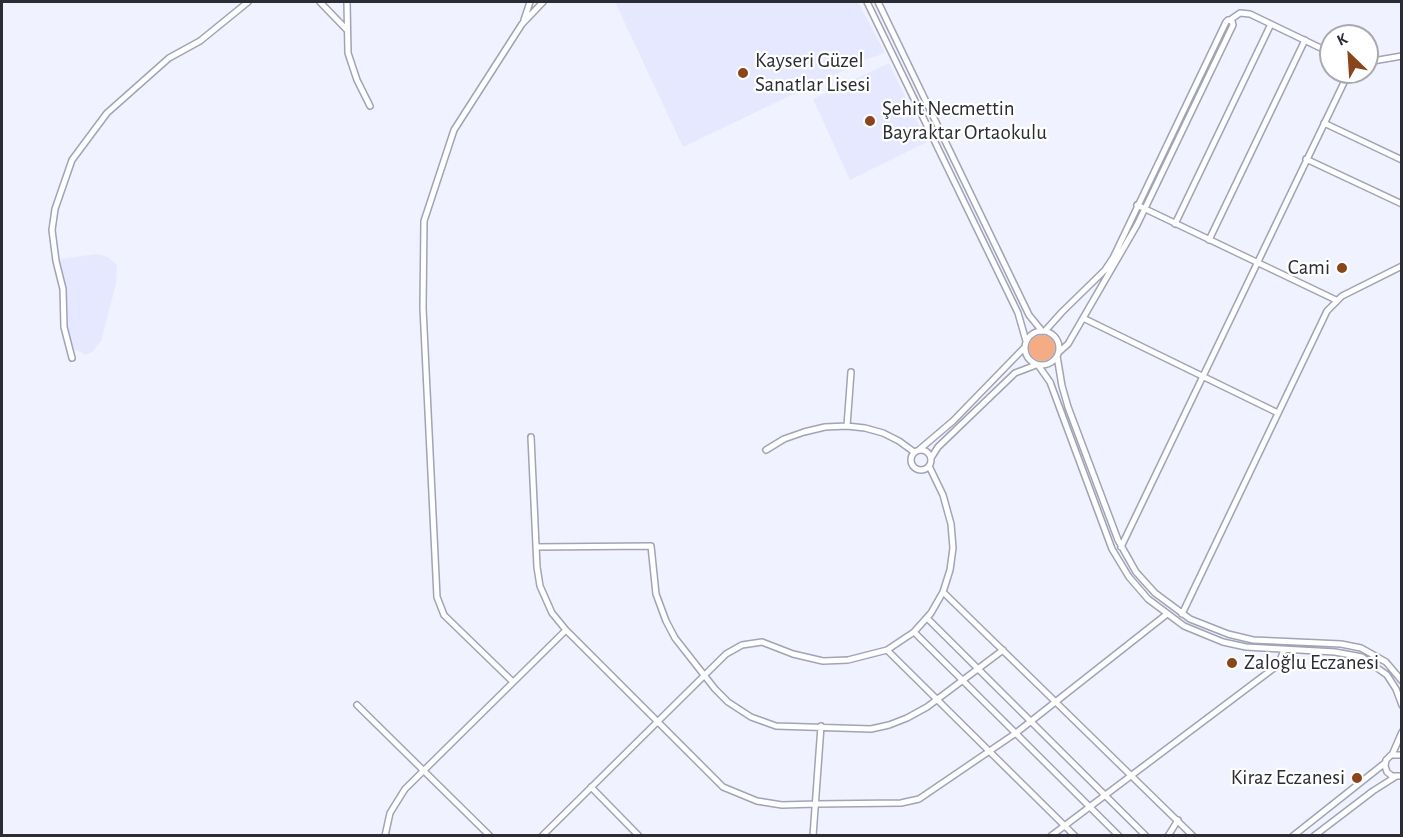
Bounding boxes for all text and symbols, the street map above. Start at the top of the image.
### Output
north arrow [1319,24,1379,84]
text: K [1335,30,1350,49]
place label: Kayseri Güzel Sanatlar Lisesi [755,48,870,98]
marker: Kayseri Güzel Sanatlar Lisesi [736,66,750,80]
place label: Şehit Necmettin Bayraktar Ortaokulu [882,96,1047,146]
marker: Şehit Necmettin Bayraktar Ortaokulu [863,114,877,128]
place label: Cami [1288,255,1330,281]
marker: Cami [1335,261,1349,275]
place label: Zaloğlu Eczanesi [1244,650,1379,676]
marker: Zaloğlu Eczanesi [1225,656,1239,670]
place label: Kiraz Eczanesi [1231,765,1345,791]
marker: Kiraz Eczanesi [1350,771,1364,785]

